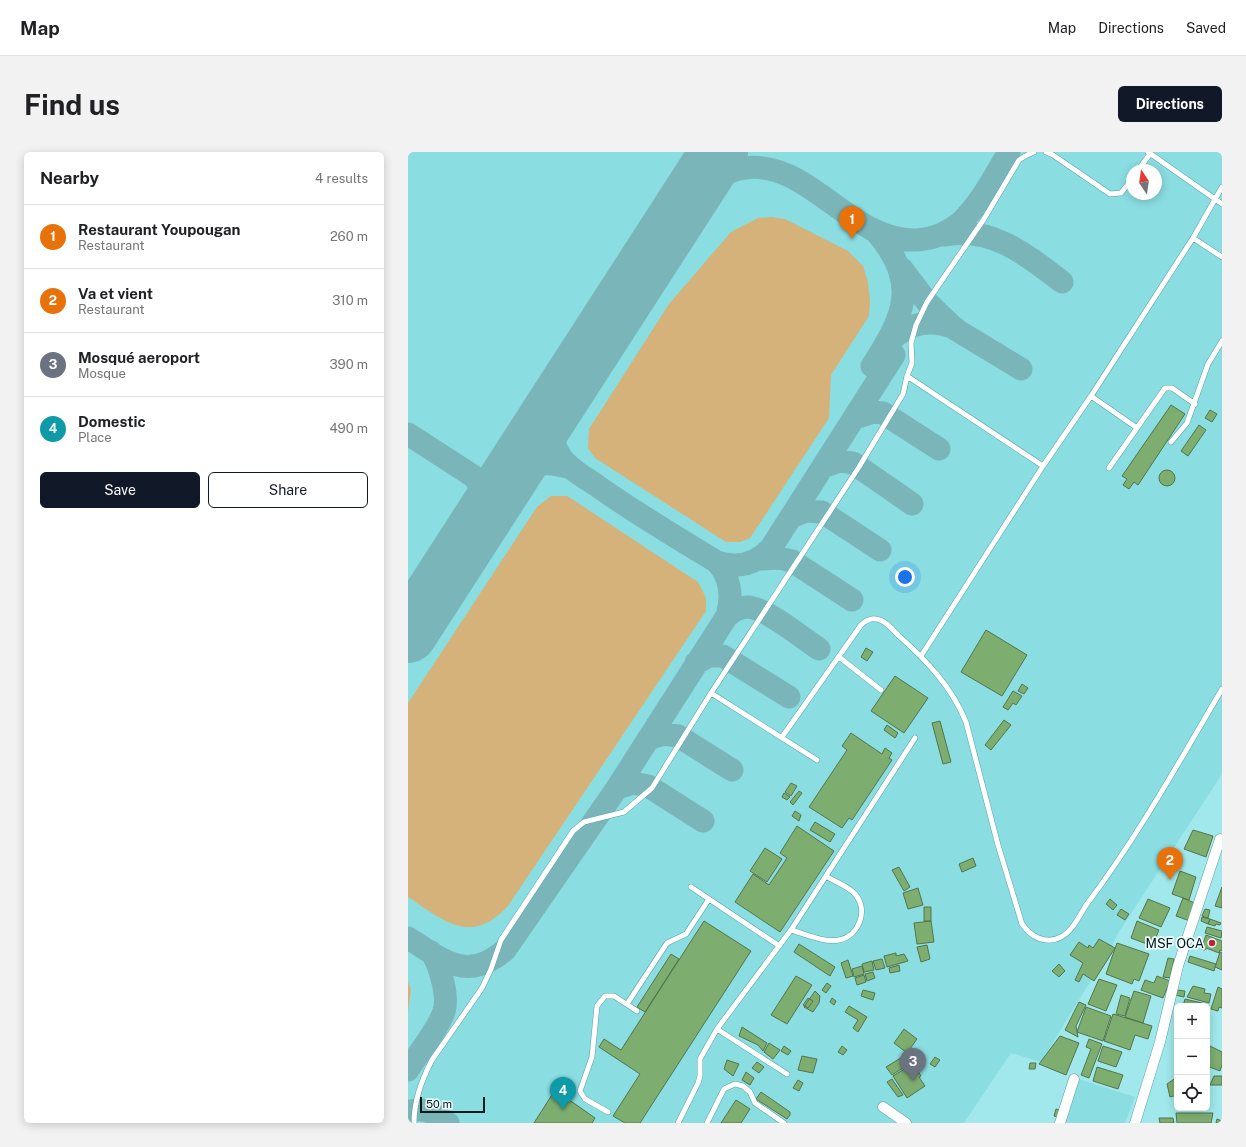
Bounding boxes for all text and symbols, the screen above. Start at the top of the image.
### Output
text: Map [20,17,60,39]
text: Map [1048,20,1076,36]
text: Directions [1098,20,1164,36]
text: Saved [1186,20,1226,36]
button: Directions [1118,86,1222,122]
text: Find us [24,88,120,121]
north arrow [1126,164,1162,200]
text: Nearby [40,168,99,188]
text: 4 results [315,171,368,186]
pin: 1 [839,206,865,239]
text: Restaurant Youpougan [78,221,240,238]
text: 1 [50,229,56,244]
text: 260 m [330,229,368,244]
text: Restaurant [78,238,144,253]
text: Va et vient [78,285,153,302]
text: 2 [49,293,57,308]
text: 310 m [332,293,368,308]
text: Restaurant [78,302,144,317]
text: Mosqué aeroport [78,349,200,366]
text: 3 [49,357,57,372]
text: 390 m [330,357,368,372]
text: Mosque [78,366,126,381]
text: Domestic [78,413,146,430]
text: 4 [49,421,57,436]
text: 490 m [329,421,368,436]
text: Place [78,430,112,445]
button: Save [40,472,200,508]
button: Share [208,472,368,508]
your location [895,567,915,587]
pin: 2 [1157,847,1183,880]
place label: MSF OCA [1145,936,1204,951]
marker: MSF OCA [1207,938,1217,948]
map controls [1174,1003,1210,1111]
button: + [1174,1003,1210,1039]
button: − [1174,1039,1210,1075]
pin: 3 [900,1048,926,1081]
button: locate [1174,1075,1210,1111]
pin: 4 [550,1077,576,1110]
scale bar [420,1095,485,1114]
text: 50 m [426,1098,452,1110]

